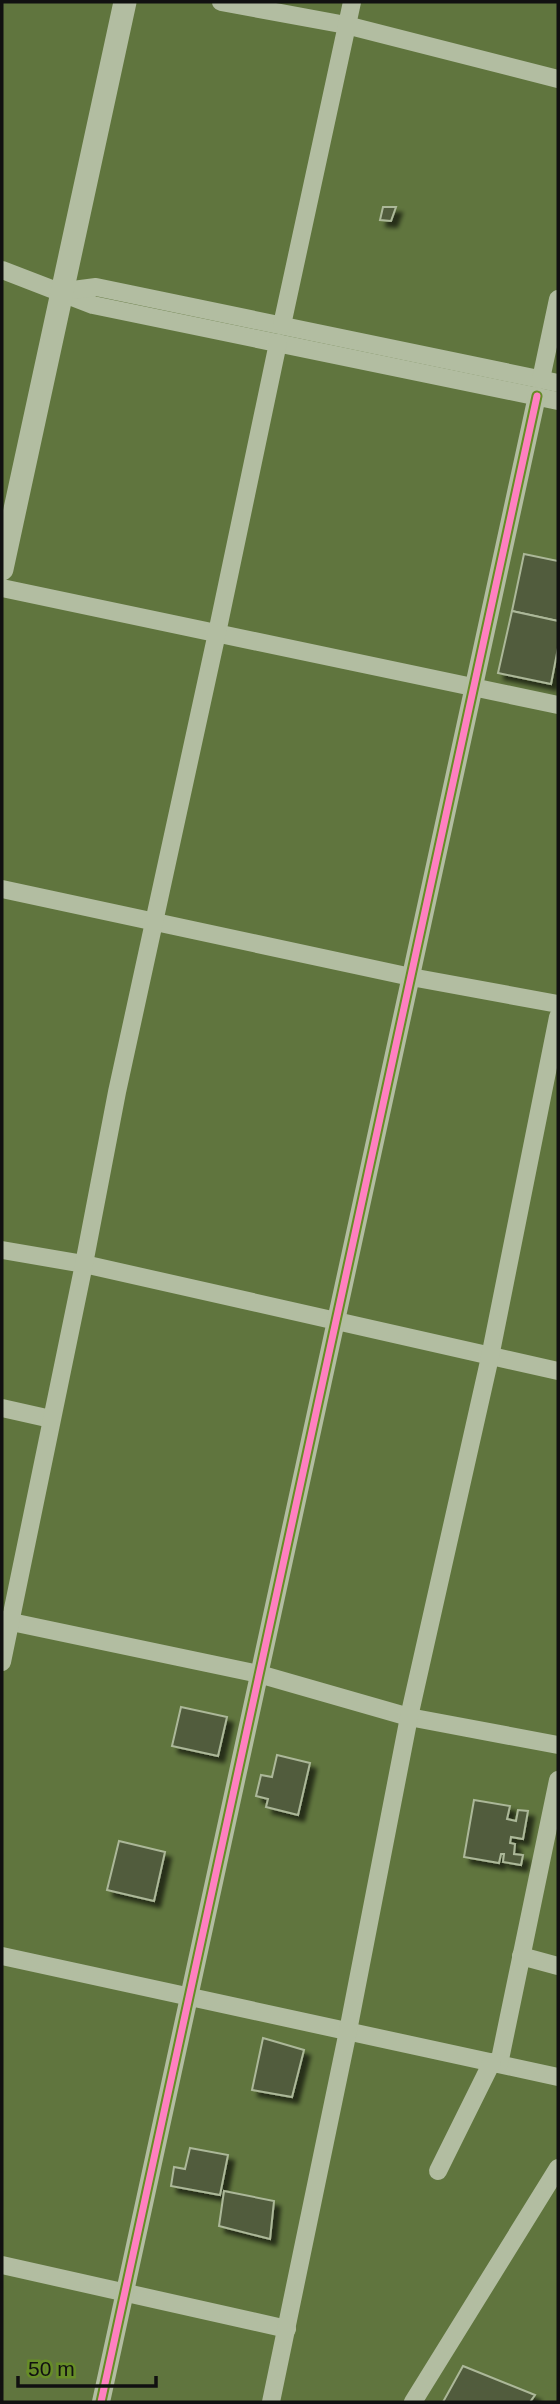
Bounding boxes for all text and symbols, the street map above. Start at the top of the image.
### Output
scale bar [18,2344,156,2388]
text: 50 m [28,2357,75,2380]

